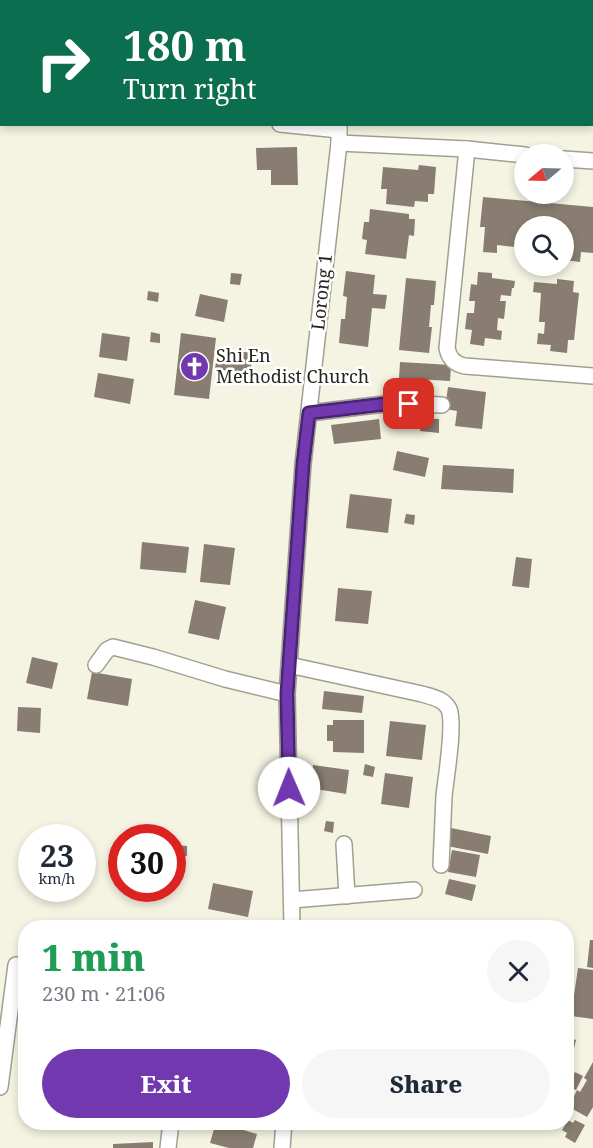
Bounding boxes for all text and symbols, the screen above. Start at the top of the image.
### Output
text: 180 m [123,16,247,73]
icon: right [24,24,102,102]
text: Turn right [123,70,256,107]
north arrow [514,144,574,204]
map controls [514,144,574,276]
button: search [514,216,574,276]
street label: Lorong 1 [305,253,337,331]
place label: Shi En Methodist Church [216,343,369,388]
church icon: Shi En Methodist Church [179,350,211,382]
pin [383,378,434,429]
icon: arrive [392,387,425,420]
position arrow [257,756,321,820]
speed limit sign: 30 [108,824,186,902]
text: 23 [40,835,74,876]
text: km/h [39,868,75,888]
text: 1 min [42,933,145,982]
button: close [487,940,550,1003]
text: 230 m · 21:06 [42,980,165,1007]
button: Exit [42,1049,290,1118]
button: Share [302,1049,550,1118]

